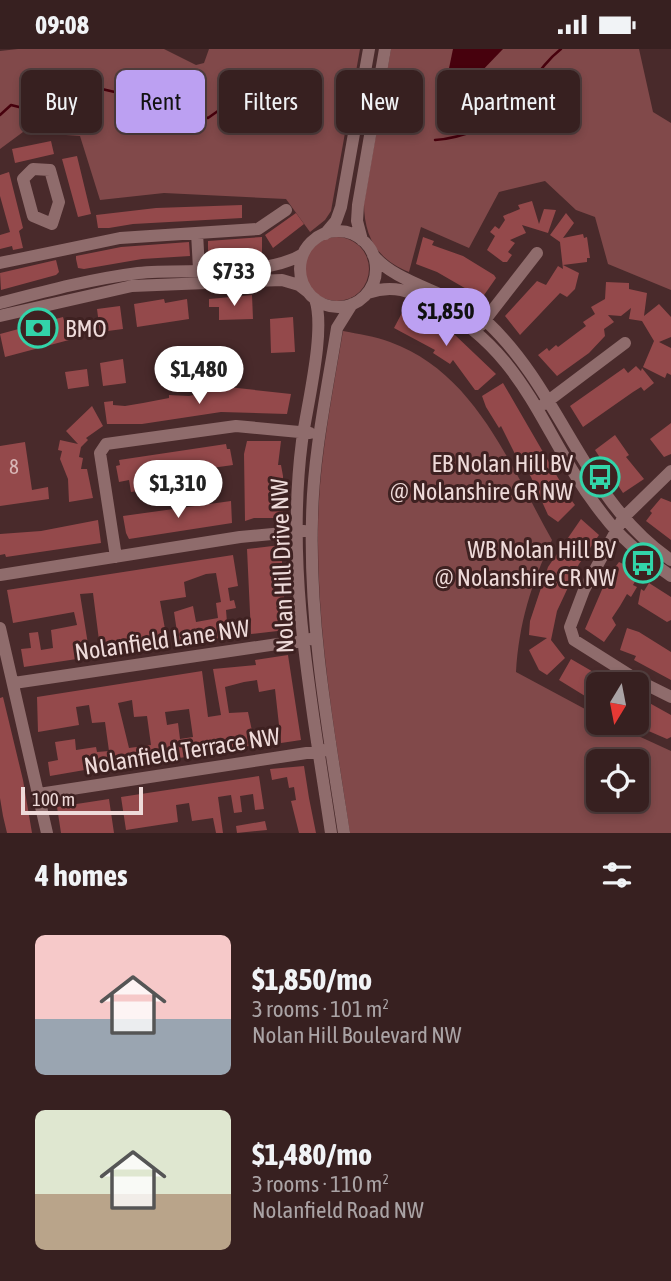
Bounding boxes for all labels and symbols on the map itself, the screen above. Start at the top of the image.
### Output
pin: $733 [193,249,275,308]
pin: $1,850 [389,289,503,348]
bank icon: BMO [17,307,59,349]
place label: BMO [65,315,106,342]
pin: $1,480 [142,347,256,406]
place label: EB Nolan Hill BV @ Nolanshire GR NW [390,450,574,505]
house number: 8 [9,454,19,478]
bus stop icon: EB Nolan Hill BV @ Nolanshire GR NW [579,456,621,498]
pin: $1,310 [121,461,235,520]
street label: Nolan Hill Drive NW [265,478,299,654]
place label: WB Nolan Hill BV @ Nolanshire CR NW [435,536,617,591]
bus stop icon: WB Nolan Hill BV @ Nolanshire CR NW [622,542,664,584]
street label: Nolanfield Lane NW [73,614,252,666]
north arrow [586,672,649,735]
street label: Nolanfield Terrace NW [82,722,282,780]
scale bar [21,784,144,816]

